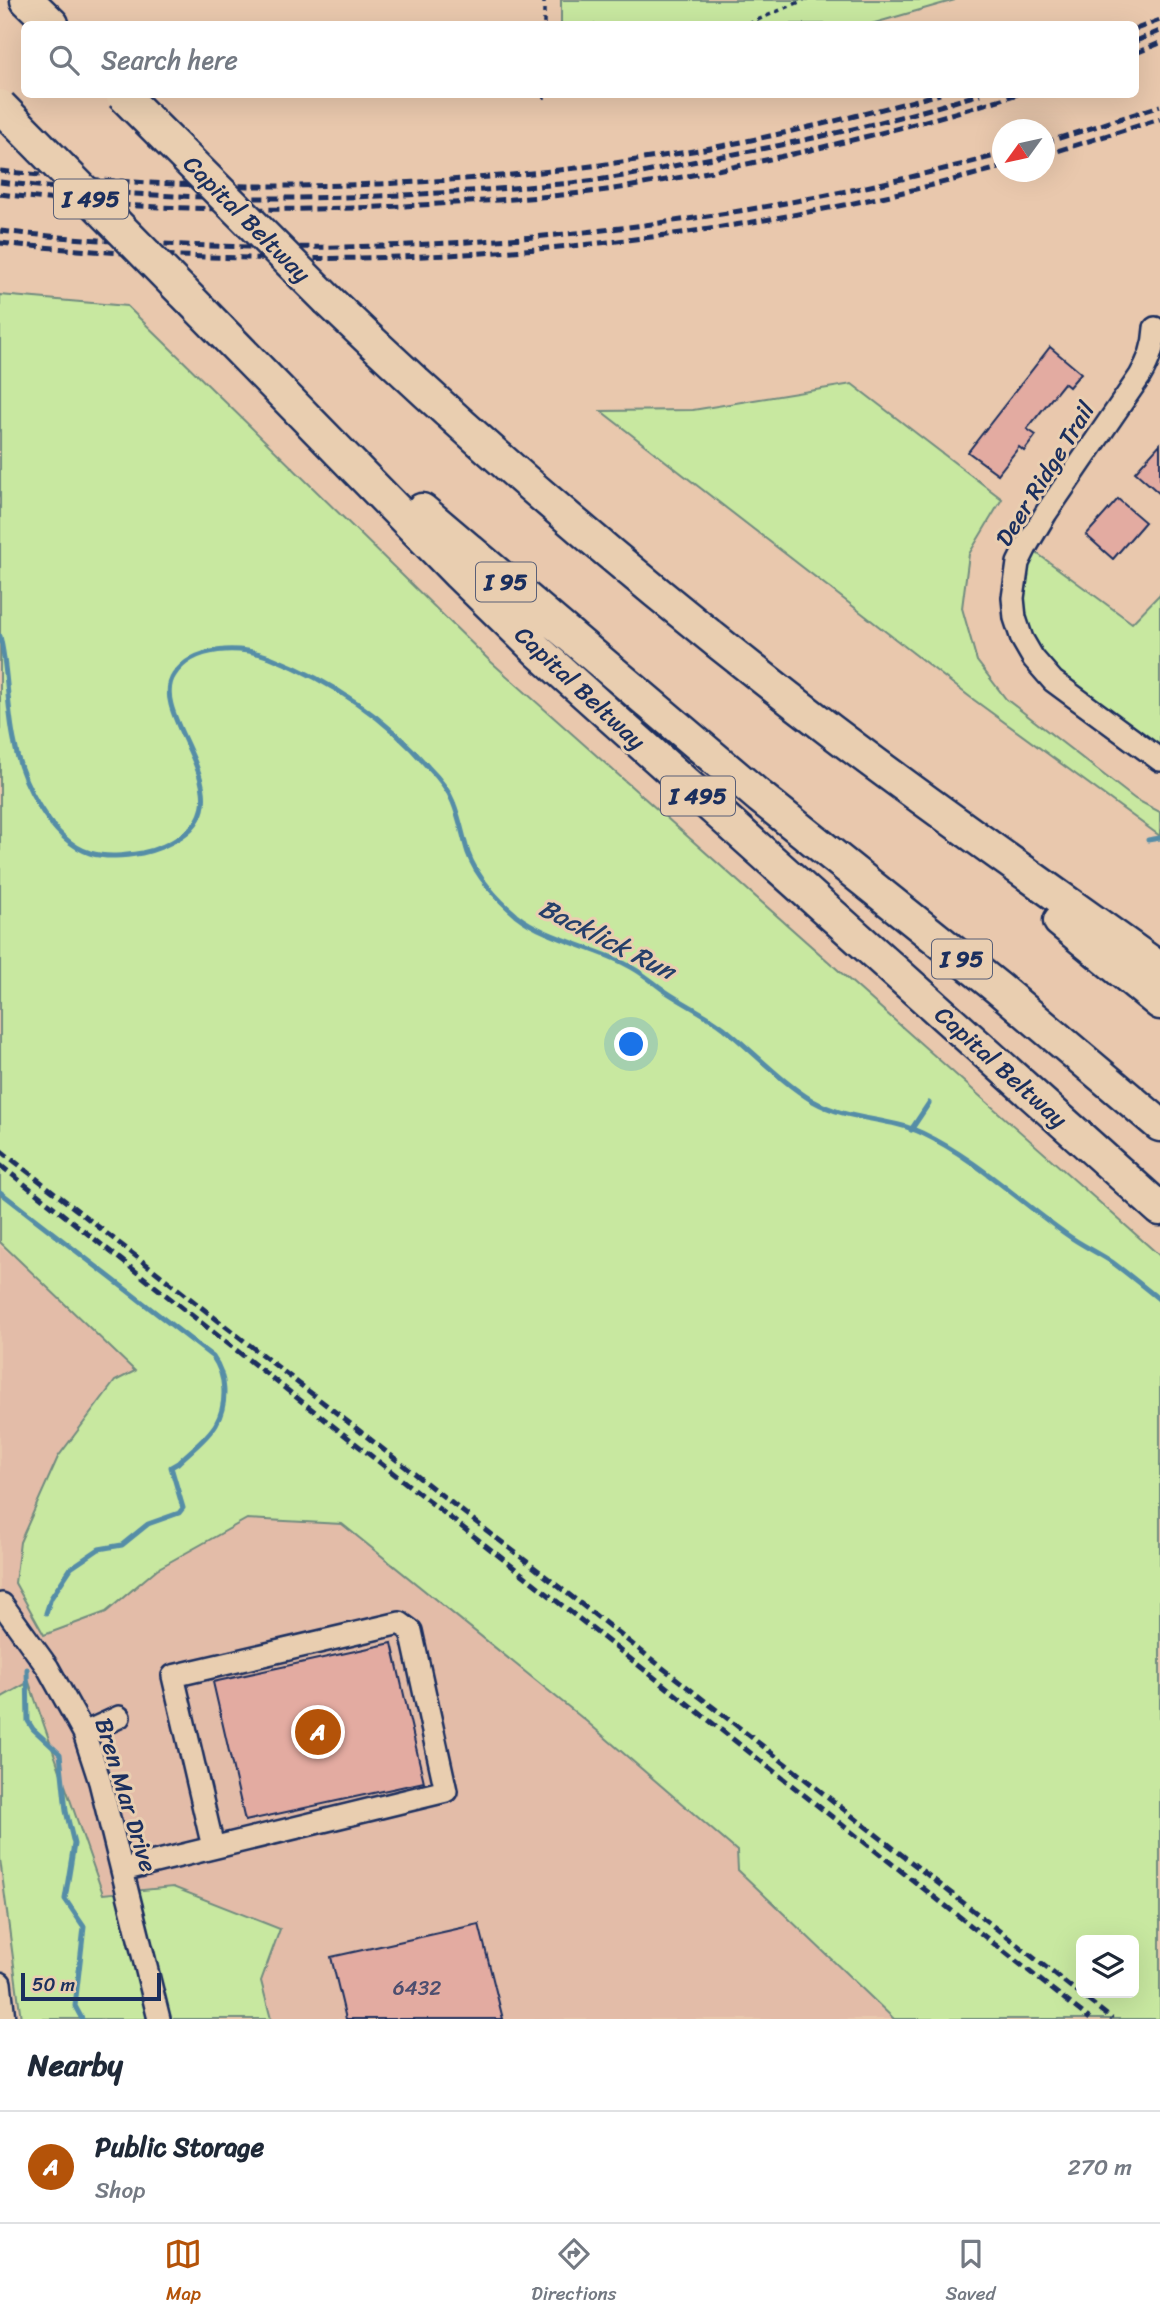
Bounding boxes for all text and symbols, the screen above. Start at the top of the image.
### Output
search box [21,21,1139,98]
text: Search here [101,37,238,83]
icon: search [45,41,83,79]
north arrow [992,119,1055,182]
street label: Capital Beltway [173,145,322,294]
road number: I 495 [54,180,128,218]
street label: Deer Ridge Trail [984,392,1107,555]
road number: I 95 [476,562,536,602]
street label: Capital Beltway [504,615,656,761]
road number: I 495 [661,776,735,816]
water label: Backlick Run [531,885,686,994]
road number: I 95 [932,940,992,978]
street label: Capital Beltway [925,995,1078,1139]
your location [614,1027,648,1061]
pin: A [295,1706,341,1758]
street label: Bren Mar Drive [83,1713,169,1877]
map controls [1076,1935,1139,1998]
button: layers [1076,1935,1139,1998]
text: 50 m [32,1968,75,2001]
house number: 6432 [393,1969,441,2007]
scale bar [21,1970,161,2002]
text: Nearby [28,2038,123,2092]
text: Public Storage [95,2124,264,2170]
text: A [43,2147,59,2188]
text: 270 m [1067,2147,1132,2188]
text: Shop [95,2170,145,2211]
tab: Map [164,2235,202,2310]
tab: Directions [531,2235,617,2310]
tab: Saved [945,2235,996,2310]

